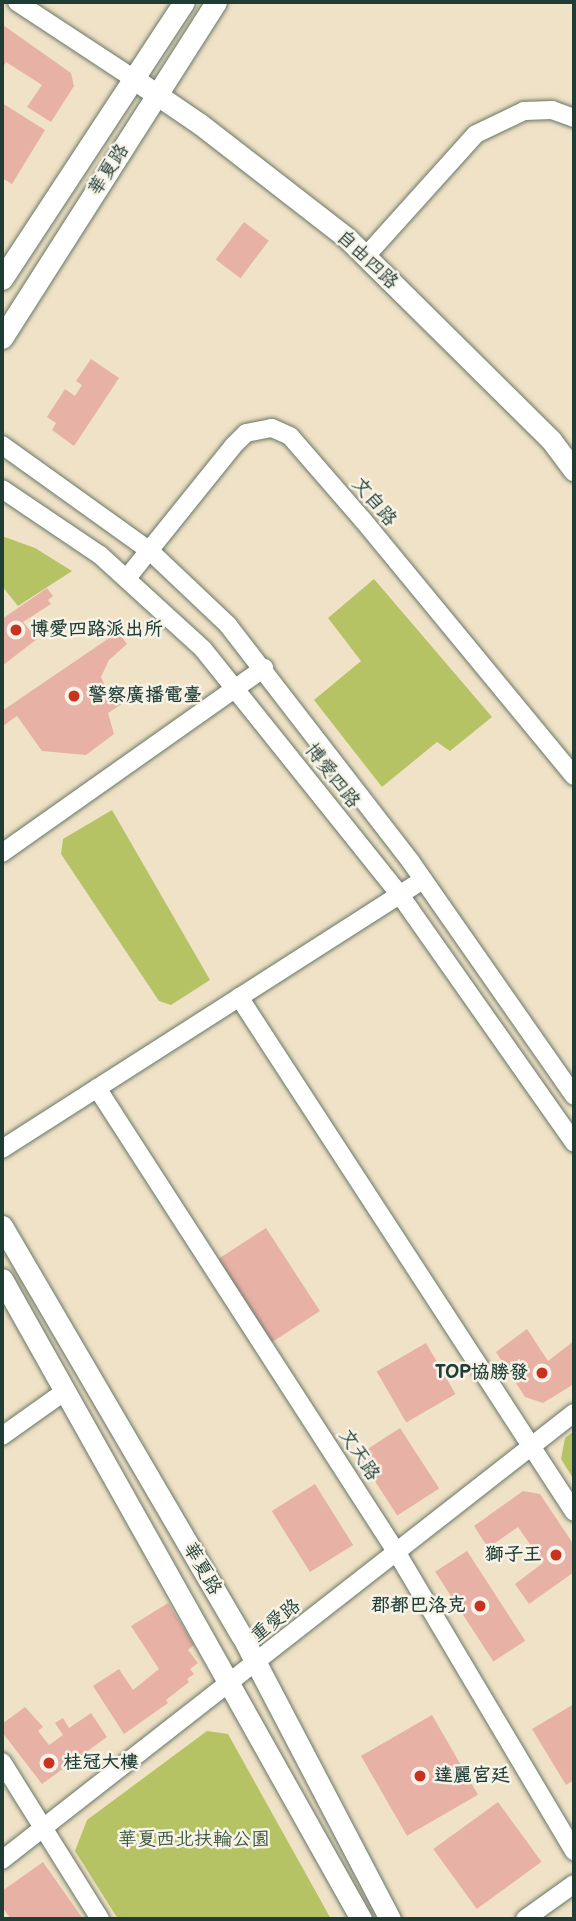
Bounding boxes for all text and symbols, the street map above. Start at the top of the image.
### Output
street label: 華夏路 [84,140,134,200]
street label: 自由四路 [331,226,403,294]
street label: 文自路 [347,473,401,531]
place label: 博愛四路派出所 [30,619,163,641]
marker: 博愛四路派出所 [8,622,24,638]
place label: 警察廣播電臺 [88,685,202,707]
marker: 警察廣播電臺 [66,688,82,704]
street label: 博愛四路 [300,739,364,813]
place label: TOP協勝發 [435,1362,528,1384]
marker: TOP協勝發 [534,1365,550,1381]
street label: 文天路 [334,1425,384,1485]
street label: 華夏路 [178,1539,226,1599]
place label: 獅子王 [485,1544,542,1566]
marker: 獅子王 [548,1547,564,1563]
street label: 重愛路 [247,1594,305,1648]
place label: 郡都巴洛克 [371,1595,466,1617]
marker: 郡都巴洛克 [472,1598,488,1614]
place label: 桂冠大樓 [63,1752,139,1774]
marker: 桂冠大樓 [41,1755,57,1771]
place label: 達麗宮廷 [434,1765,510,1787]
marker: 達麗宮廷 [412,1768,428,1784]
park label: 華夏西北扶輪公園 [118,1829,270,1851]

